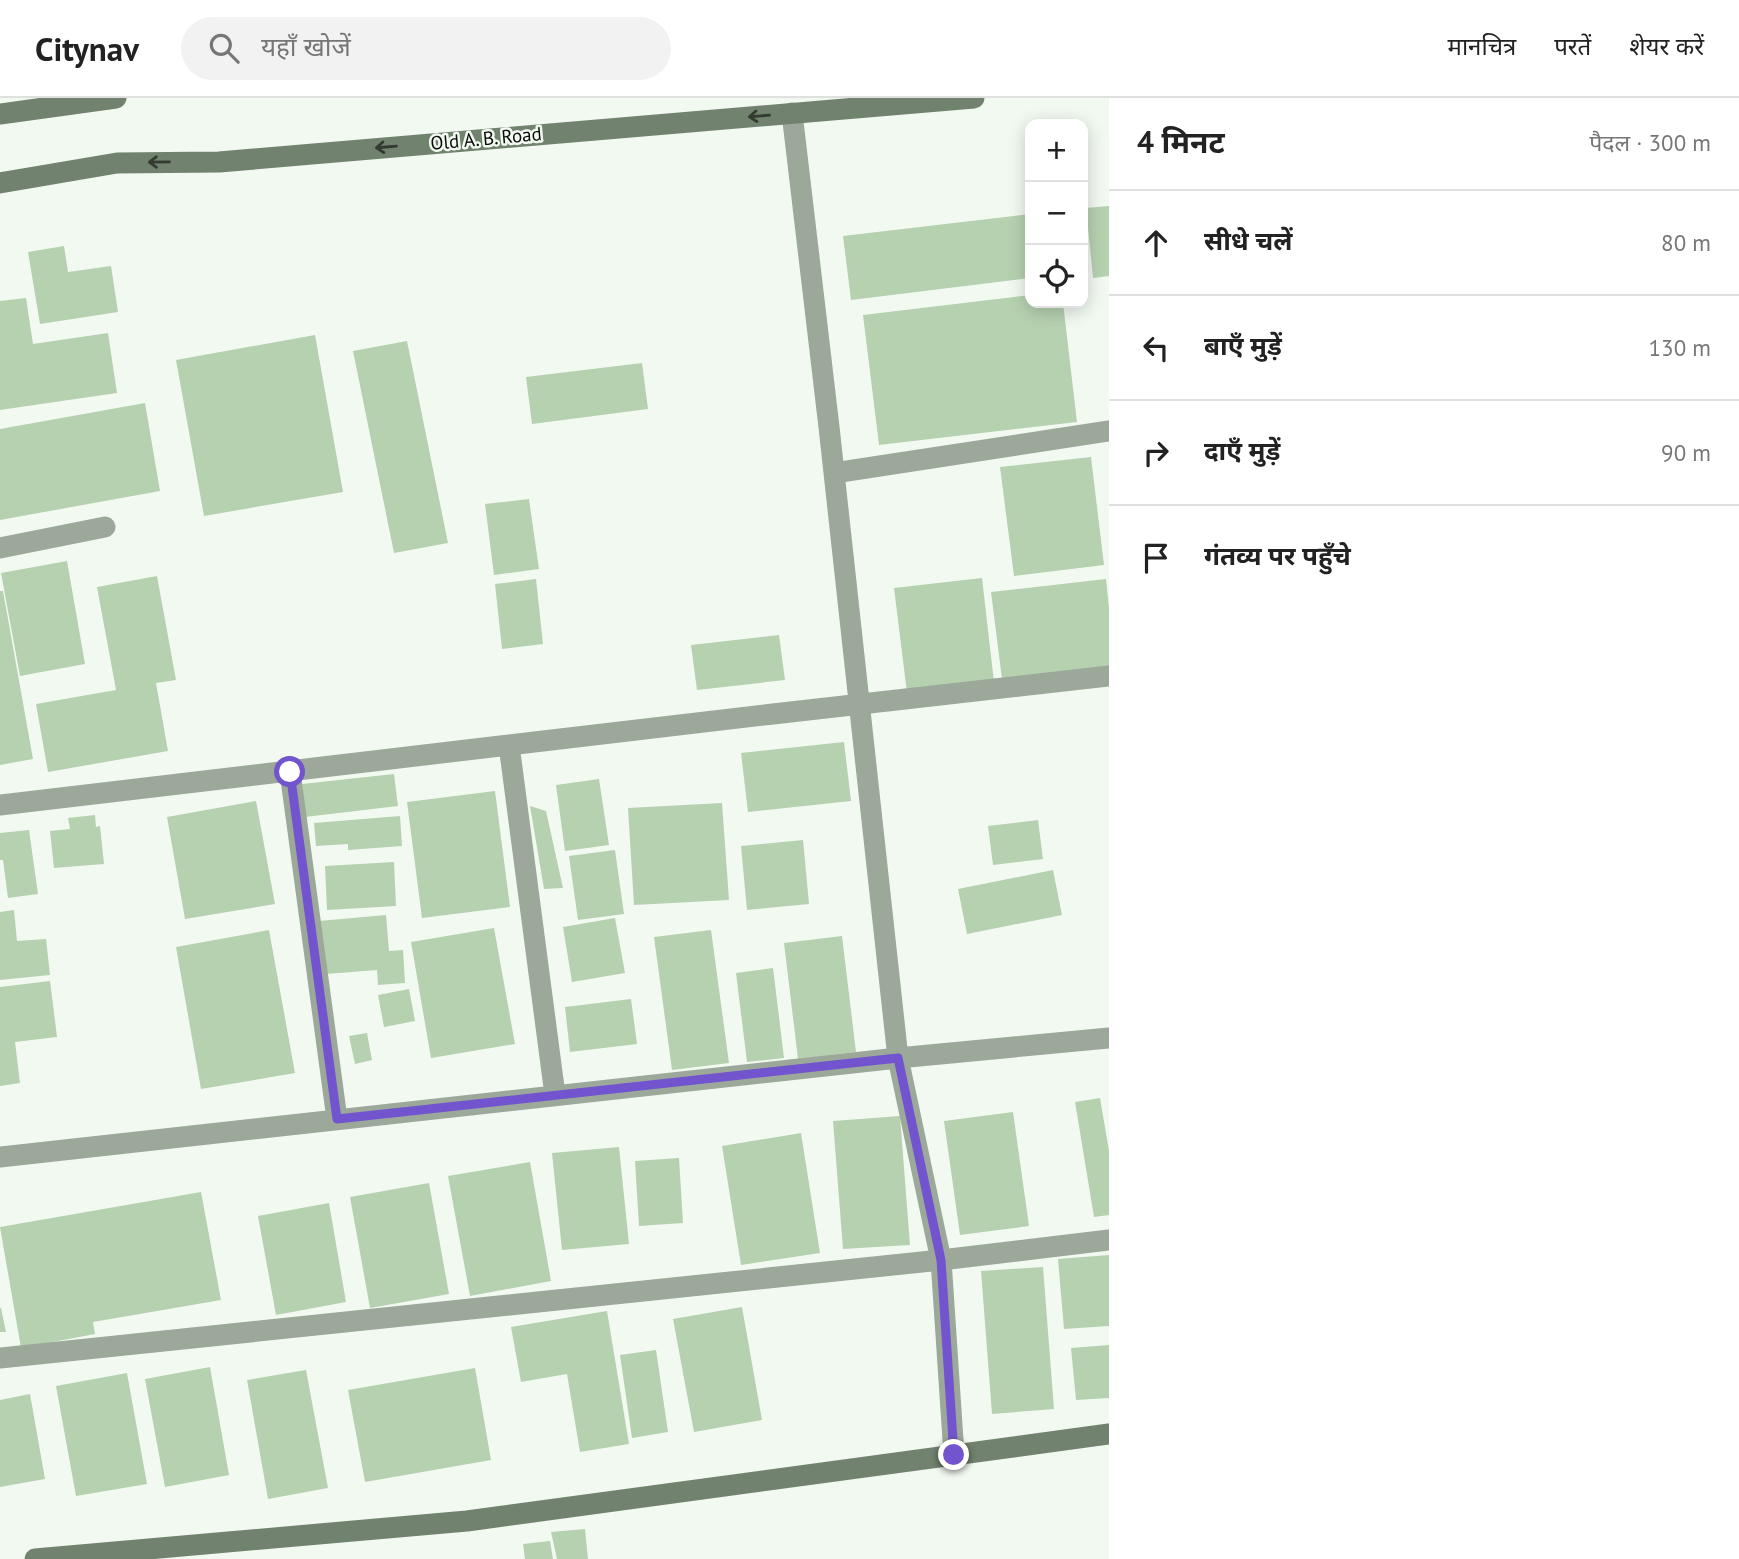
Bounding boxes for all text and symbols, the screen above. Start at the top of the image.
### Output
search box [181,17,671,80]
text: Citynav [35,27,139,70]
icon: search [205,29,243,67]
text: यहाँ खोजें [261,30,351,63]
text: मानचित्र [1448,31,1516,62]
text: परतें [1554,31,1591,62]
text: शेयर करें [1629,31,1704,62]
one-way arrow [749,110,771,123]
map controls [1025,119,1088,308]
button: + [1025,119,1088,182]
street label: Old A. B. Road [429,121,543,155]
text: 4 मिनट [1137,122,1225,161]
text: पैदल · 300 m [1589,128,1711,157]
one-way arrow [376,141,398,154]
one-way arrow [148,156,171,169]
button: − [1025,182,1088,245]
icon: ahead [1137,224,1175,262]
text: सीधे चलें [1204,224,1293,257]
text: 80 m [1661,228,1711,257]
button: locate [1025,245,1088,308]
icon: left [1137,329,1175,367]
text: बाएँ मुड़ें [1204,329,1282,362]
text: 130 m [1649,333,1711,362]
icon: right [1137,434,1175,472]
text: दाएँ मुड़ें [1204,434,1280,467]
text: 90 m [1661,438,1711,467]
icon: arrive [1137,539,1175,577]
text: गंतव्य पर पहुँचे [1204,539,1351,572]
route start [274,756,305,787]
route end [938,1439,969,1470]

